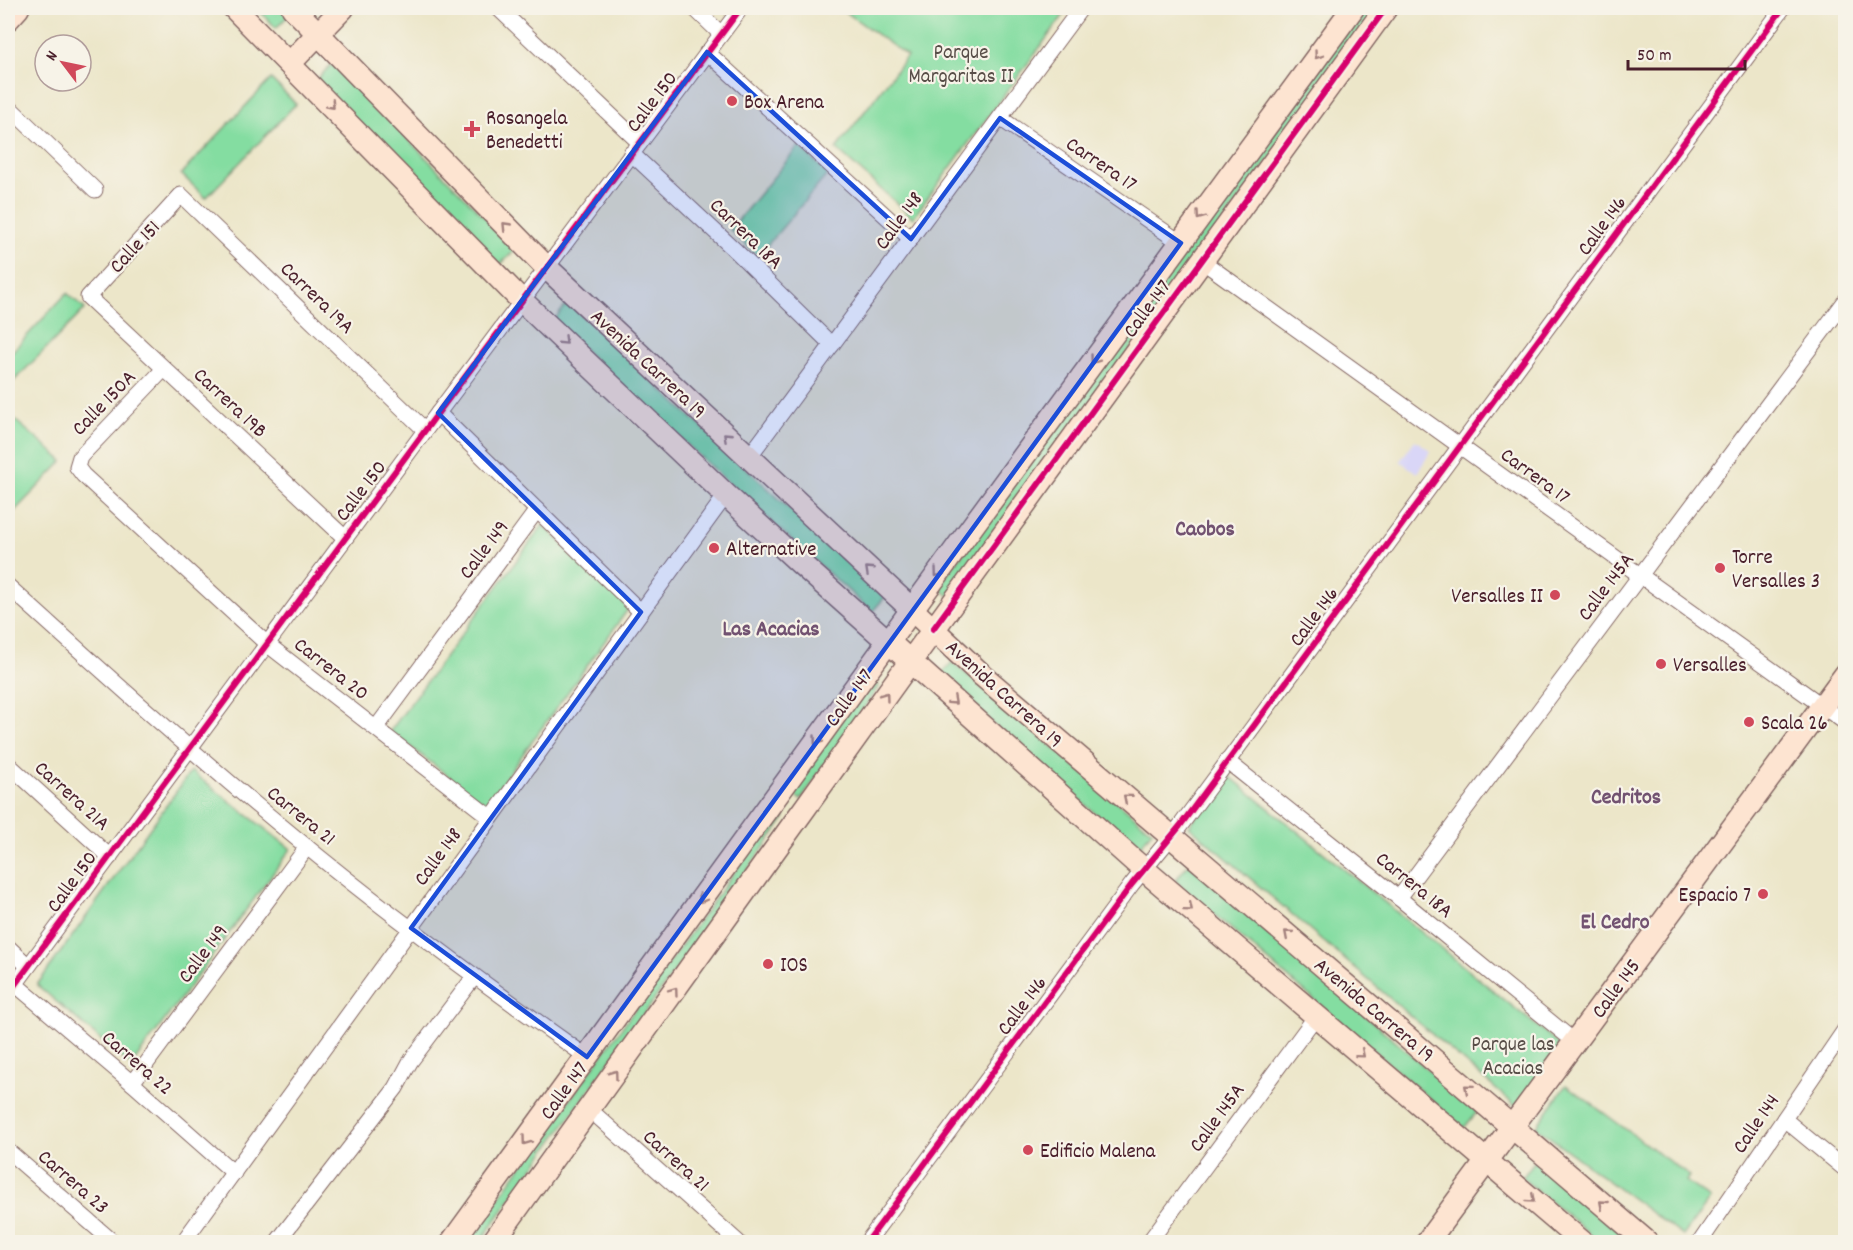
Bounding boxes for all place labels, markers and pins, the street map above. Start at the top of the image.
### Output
place label: Box Arena [744,89,825,119]
marker: Box Arena [725,94,739,108]
place label: Rosangela Benedetti [486,105,568,159]
marker: Rosangela Benedetti [463,120,481,138]
place label: Alternative [726,536,816,566]
marker: Alternative [707,541,721,555]
place label: Torre Versalles 3 [1732,544,1820,598]
marker: Torre Versalles 3 [1713,561,1727,575]
place label: Versalles II [1451,583,1543,613]
marker: Versalles II [1548,588,1562,602]
place label: Versalles [1673,652,1747,682]
marker: Versalles [1654,657,1668,671]
place label: Scala 26 [1761,710,1828,740]
marker: Scala 26 [1742,715,1756,729]
place label: Espacio 7 [1679,882,1751,912]
marker: Espacio 7 [1756,887,1770,901]
place label: IOS [780,952,808,982]
marker: IOS [761,957,775,971]
place label: Edificio Malena [1040,1138,1156,1168]
marker: Edificio Malena [1021,1143,1035,1157]

